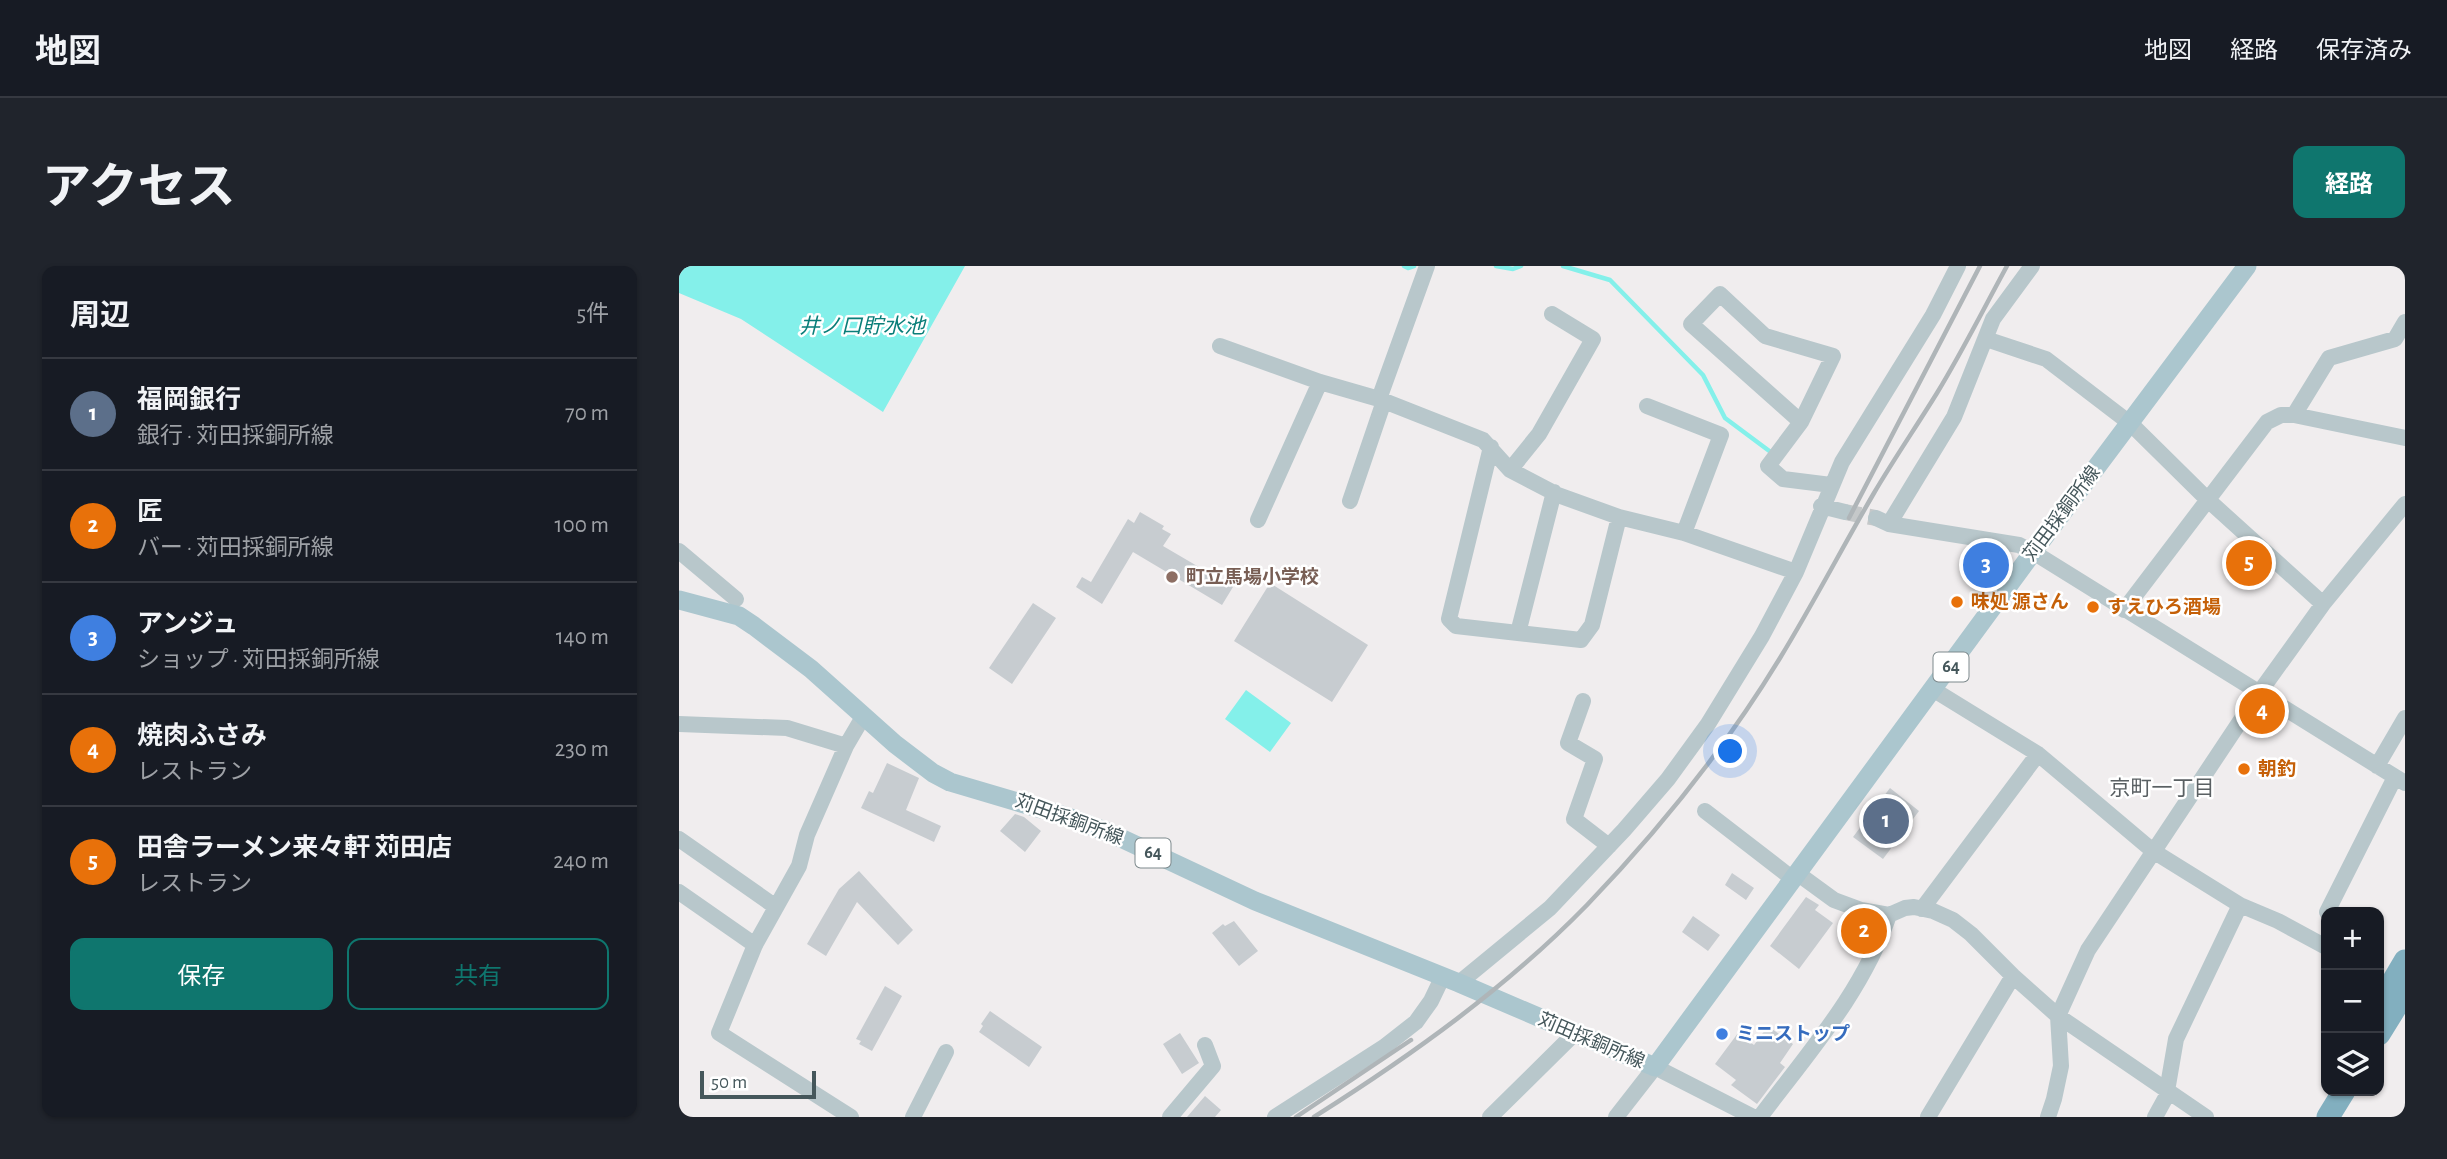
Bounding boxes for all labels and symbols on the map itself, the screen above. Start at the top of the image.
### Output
water label: 井ノ口貯水池 [799,315,927,337]
street label: 苅田採銅所線 [2019,462,2104,565]
pin: 5 [2226,537,2272,589]
pin: 3 [1963,539,2009,591]
place label: 町立馬場小学校 [1186,566,1319,587]
marker: 町立馬場小学校 [1164,569,1180,585]
place label: 味処 源さん [1971,591,2069,612]
marker: 味処 源さん [1949,594,1965,610]
place label: すえひろ酒場 [2107,597,2221,617]
marker: すえひろ酒場 [2085,599,2101,615]
road number: 64 [1933,652,1969,682]
pin: 4 [2239,685,2285,737]
your location [1713,734,1747,768]
place label: 朝釣 [2258,759,2296,779]
marker: 朝釣 [2236,761,2252,777]
district label: 京町一丁目 [2110,777,2215,799]
street label: 苅田採銅所線 [1012,791,1126,848]
pin: 1 [1863,795,1909,847]
road number: 64 [1135,838,1170,868]
pin: 2 [1841,905,1887,957]
street label: 苅田採銅所線 [1535,1009,1648,1072]
place label: ミニストップ [1736,1024,1850,1044]
marker: ミニストップ [1714,1026,1730,1042]
scale bar [700,1068,815,1100]

